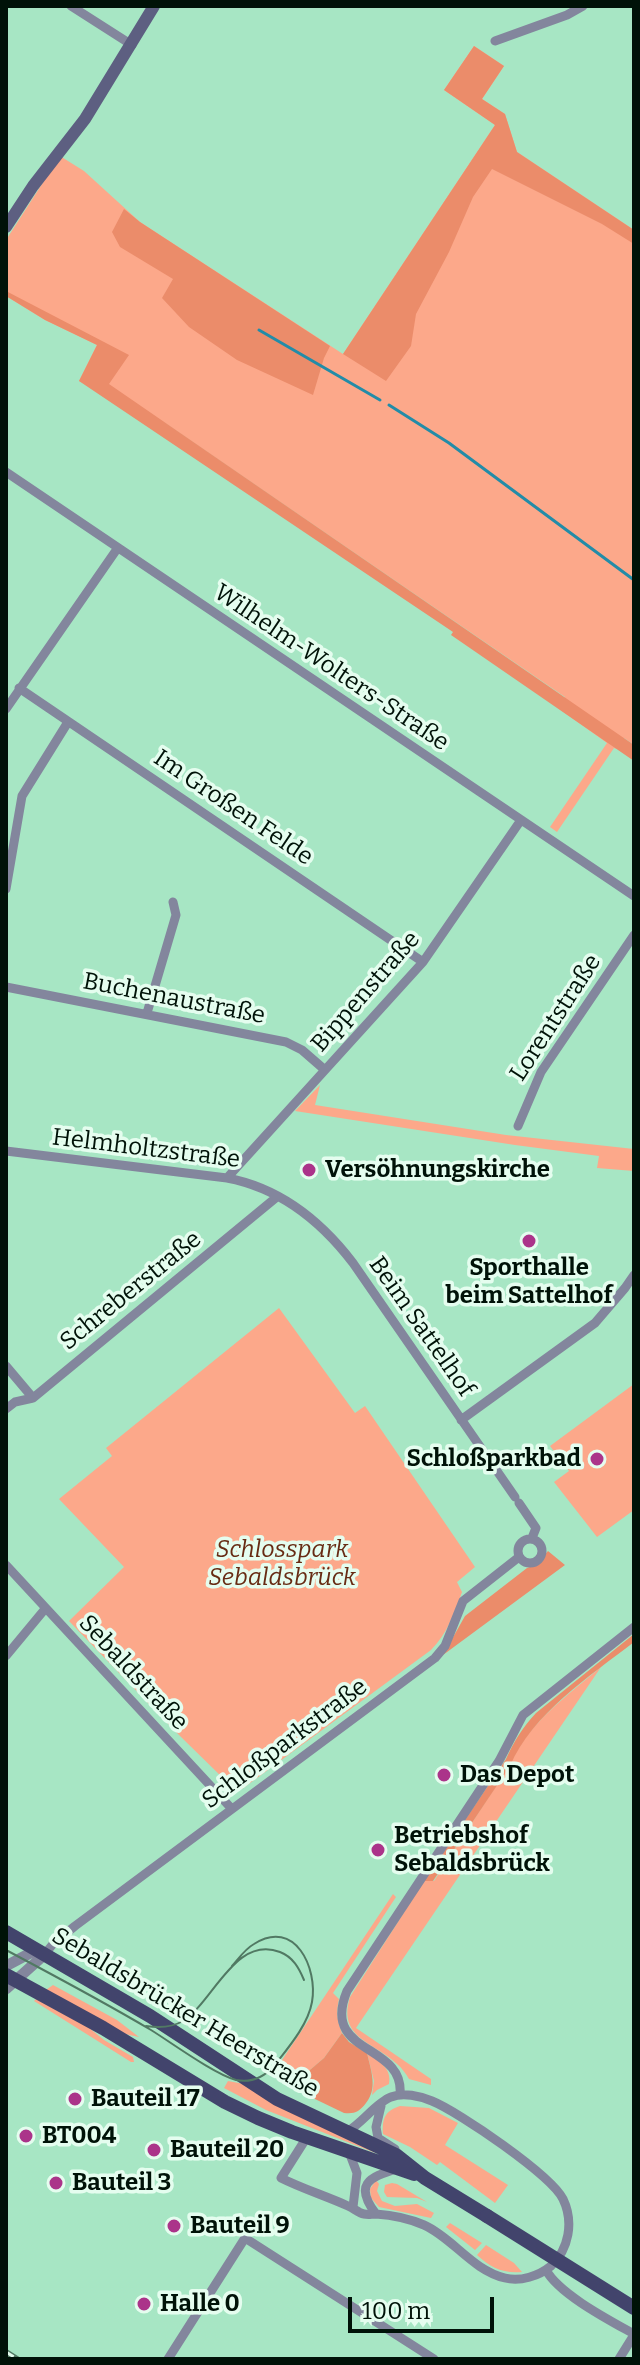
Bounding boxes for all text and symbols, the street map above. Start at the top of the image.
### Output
street label: Wilhelm-Wolters-Straße [208,579,454,757]
street label: Im Großen Felde [148,744,318,872]
street label: Bippenstraße [306,926,426,1058]
street label: Lorentstraße [504,949,608,1087]
street label: Buchenaustraße [81,967,267,1031]
street label: Helmholtzstraße [50,1123,242,1175]
place label: Versöhnungskirche [325,1156,550,1184]
marker: Versöhnungskirche [300,1161,318,1179]
street label: Schreberstraße [55,1225,207,1357]
marker: Sporthalle beim Sattelhof [520,1232,538,1250]
street label: Beim Sattelhof [362,1251,480,1403]
place label: Sporthalle beim Sattelhof [446,1254,612,1310]
place label: Schloßparkbad [407,1445,581,1473]
marker: Schloßparkbad [588,1450,606,1468]
park label: Schlosspark Sebaldsbrück [208,1536,356,1592]
street label: Sebaldstraße [72,1609,194,1737]
street label: Schloßparkstraße [197,1673,373,1815]
place label: Das Depot [460,1761,574,1789]
marker: Das Depot [435,1766,453,1784]
place label: Betriebshof Sebaldsbrück [394,1822,550,1878]
marker: Betriebshof Sebaldsbrück [369,1841,387,1859]
street label: Sebaldsbrücker Heerstraße [46,1922,324,2104]
place label: Bauteil 17 [91,2085,200,2113]
marker: Bauteil 17 [66,2090,84,2108]
place label: BT004 [42,2122,116,2150]
marker: BT004 [17,2127,35,2145]
place label: Bauteil 20 [170,2136,284,2164]
marker: Bauteil 20 [145,2141,163,2159]
place label: Bauteil 3 [72,2169,171,2197]
marker: Bauteil 3 [47,2174,65,2192]
place label: Bauteil 9 [190,2212,290,2240]
marker: Bauteil 9 [165,2217,183,2235]
scale bar [352,2281,498,2331]
place label: Halle 0 [160,2290,240,2318]
marker: Halle 0 [135,2295,153,2313]
text: 100 m [362,2297,430,2325]

